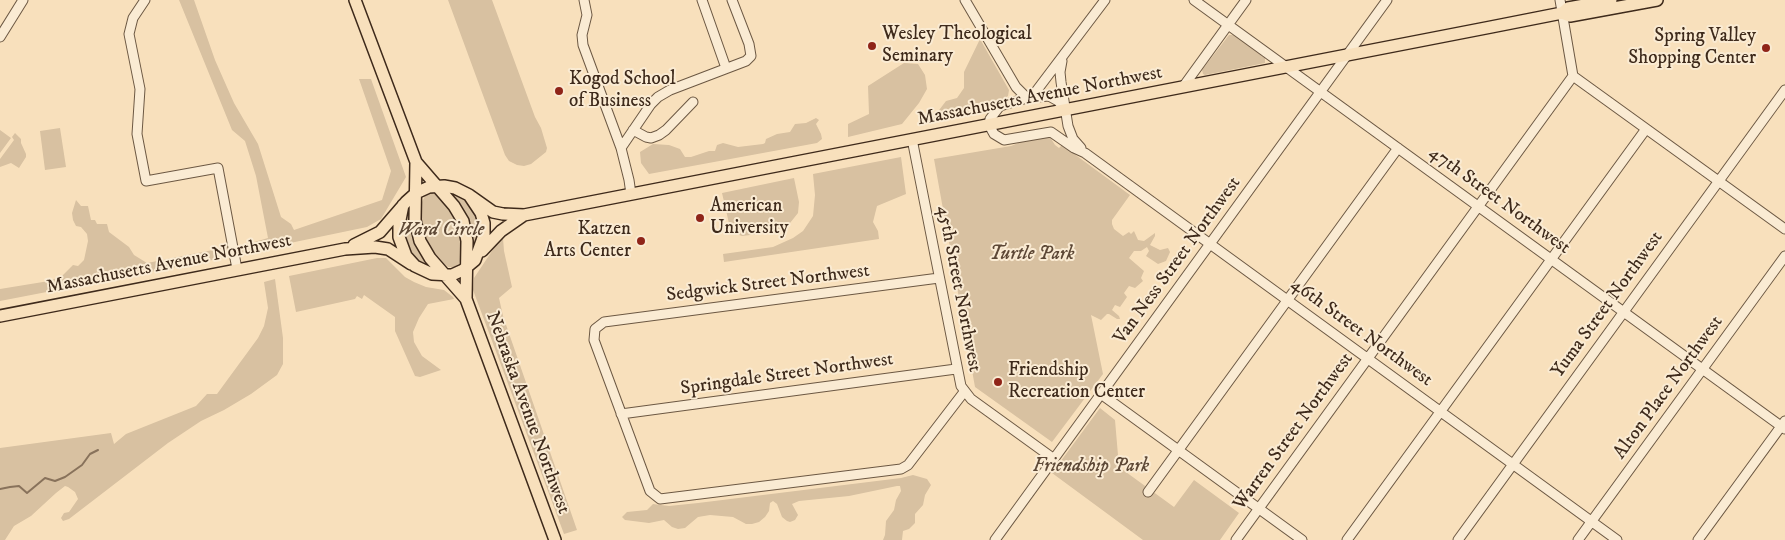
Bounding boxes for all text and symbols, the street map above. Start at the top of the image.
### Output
place label: Wesley Theological Seminary [882,24,1032,68]
place label: Spring Valley Shopping Center [1628,26,1756,70]
marker: Wesley Theological Seminary [866,40,878,52]
marker: Spring Valley Shopping Center [1760,42,1772,54]
street label: Massachusetts Avenue Northwest [916,62,1164,132]
place label: Kogod School of Business [569,69,676,113]
marker: Kogod School of Business [553,85,565,97]
street label: 47th Street Northwest [1424,142,1574,260]
street label: Van Ness Street Northwest [1110,173,1246,349]
place label: American University [710,196,789,240]
street label: 45th Street Northwest [931,204,985,374]
marker: American University [694,212,706,224]
place label: Katzen Arts Center [544,219,631,263]
park label: Ward Circle [398,220,484,242]
street label: Yuma Street Northwest [1547,227,1669,383]
street label: Massachusetts Avenue Northwest [45,230,293,300]
marker: Katzen Arts Center [635,235,647,247]
park label: Turtle Park [989,244,1075,266]
street label: Sedgwick Street Northwest [665,260,871,308]
street label: 46th Street Northwest [1286,274,1436,392]
street label: Nebraska Avenue Northwest [480,309,574,517]
street label: Alton Place Northwest [1609,312,1729,464]
street label: Springdale Street Northwest [679,349,895,401]
street label: Warren Street Northwest [1229,349,1359,515]
place label: Friendship Recreation Center [1008,360,1145,404]
marker: Friendship Recreation Center [992,376,1004,388]
park label: Friendship Park [1033,456,1149,478]

